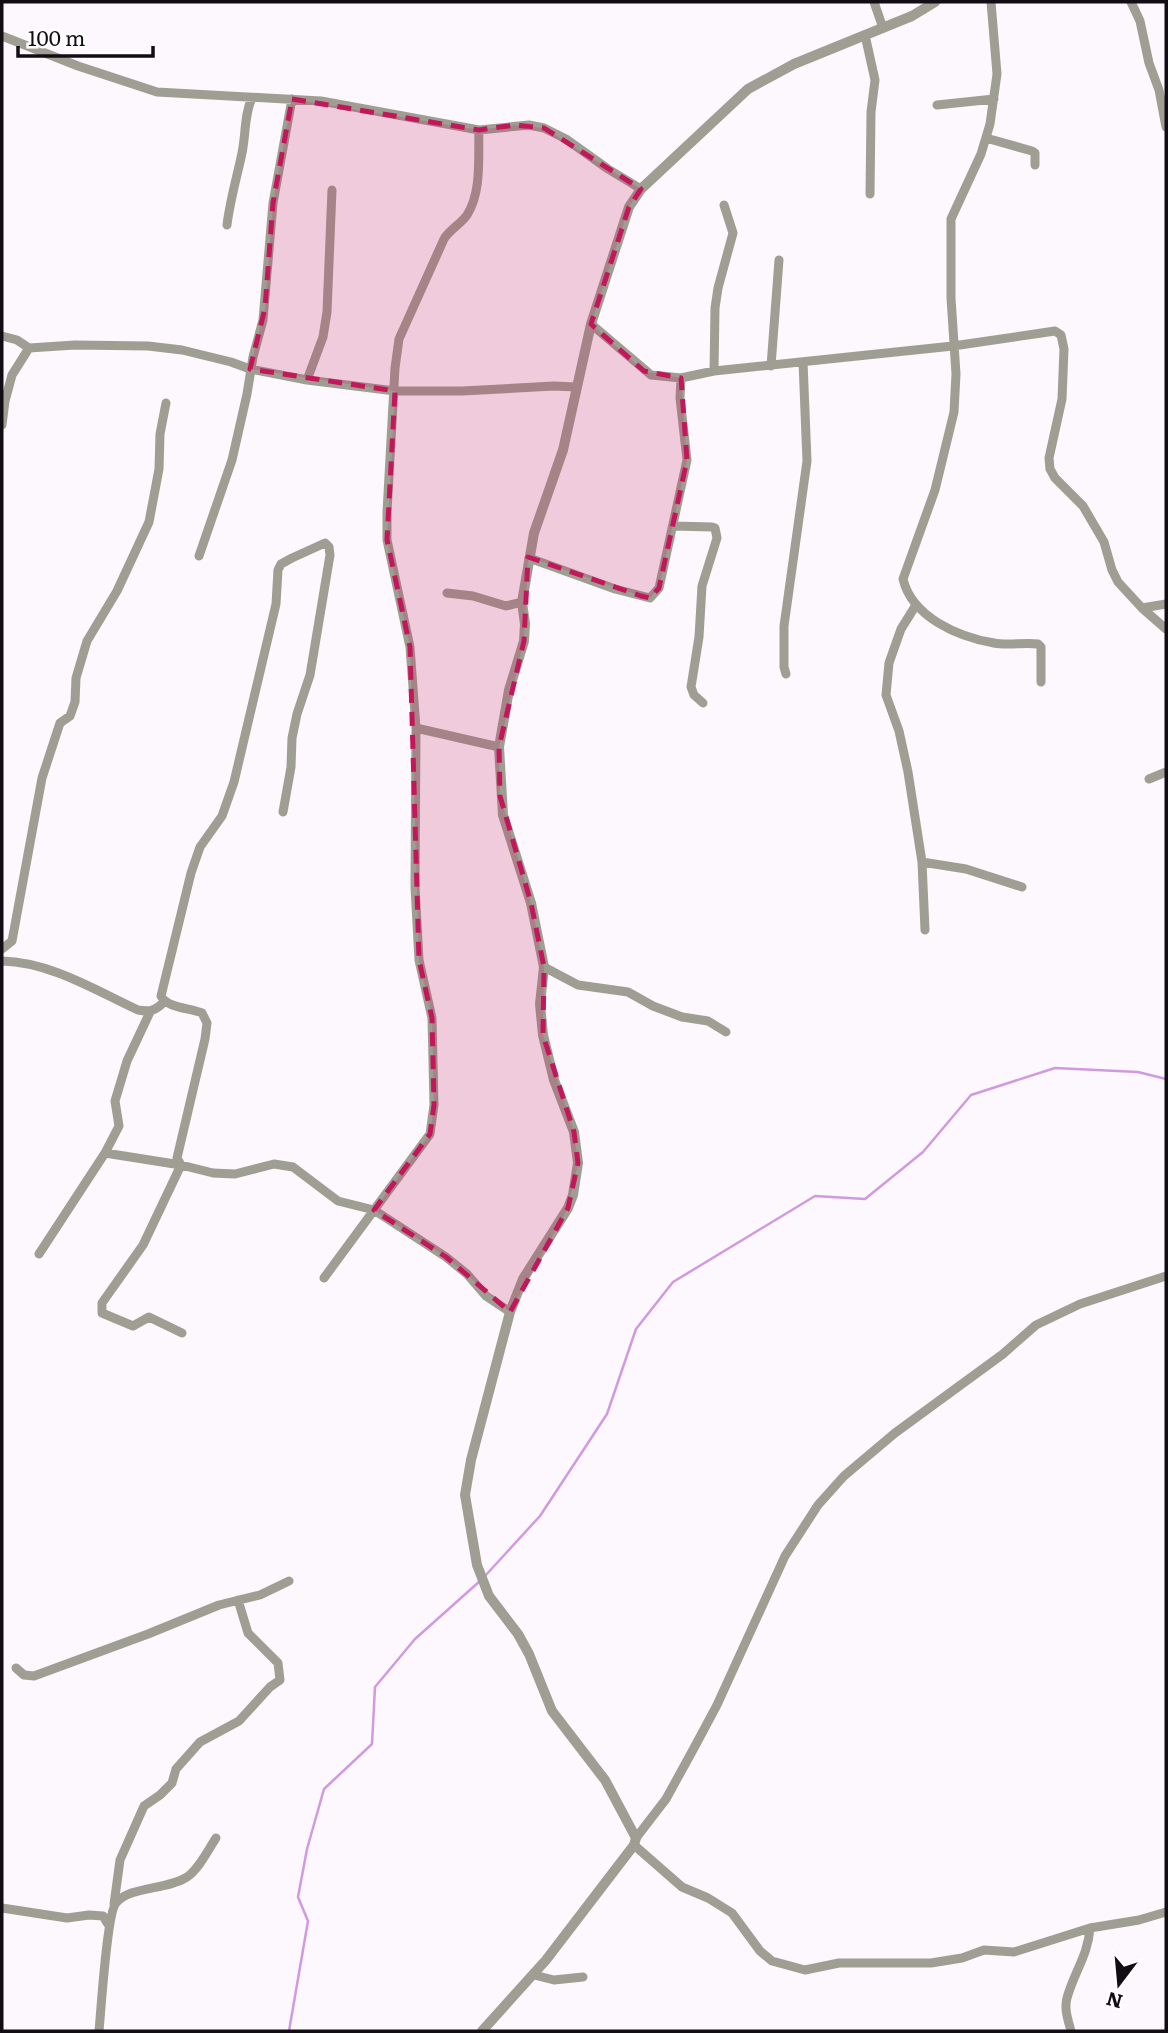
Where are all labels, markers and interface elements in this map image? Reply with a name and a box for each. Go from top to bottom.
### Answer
scale bar [18,14,152,58]
text: 100 m [28,21,85,52]
north arrow [1084,1949,1154,2019]
text: N [1102,1986,1126,2017]

